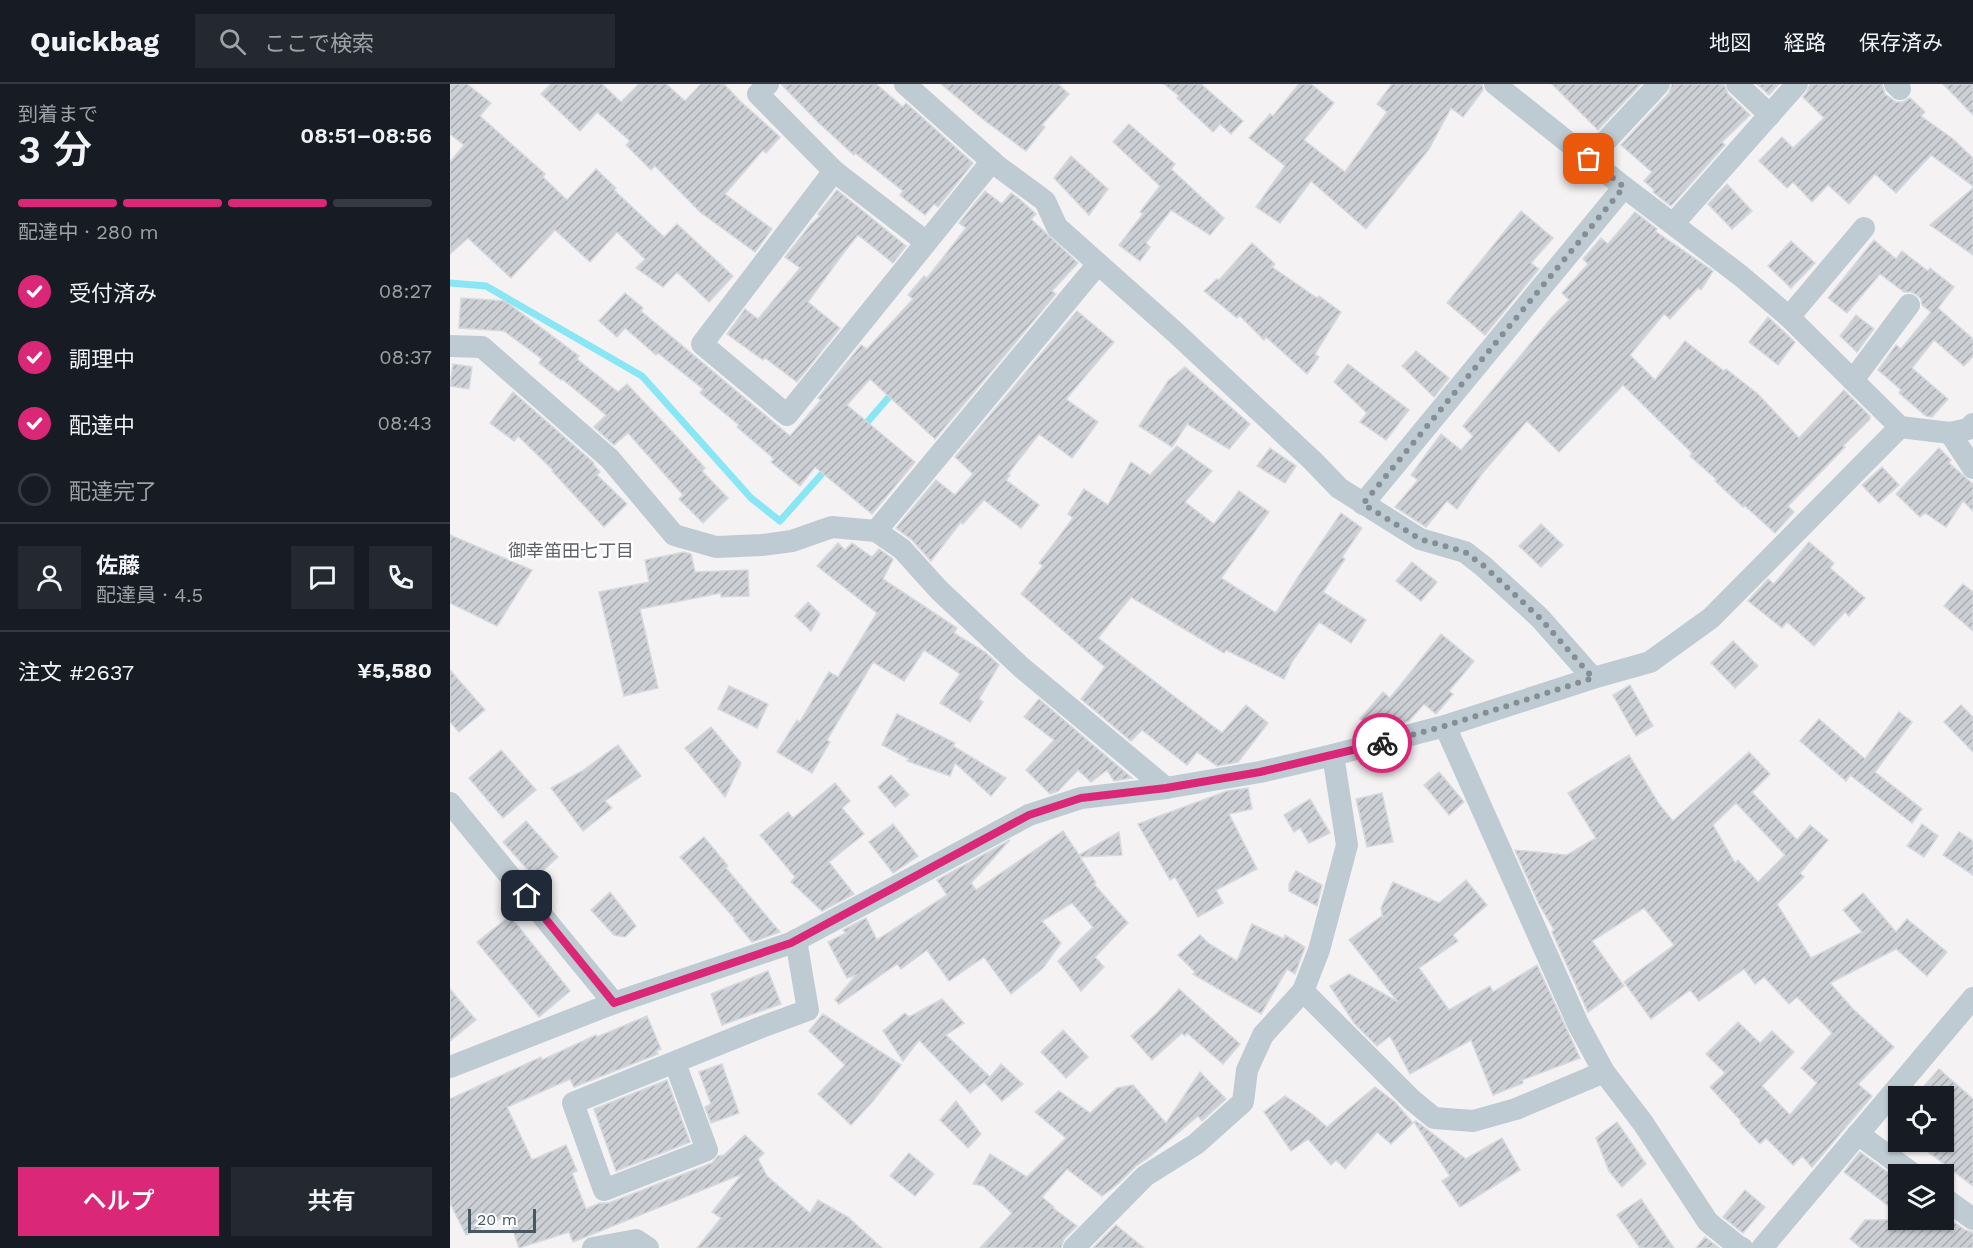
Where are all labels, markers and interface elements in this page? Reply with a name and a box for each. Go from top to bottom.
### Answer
search box [195,14,615,68]
text: Quickbag [30,25,159,58]
icon: search [216,25,249,58]
text: 地図 [1709,30,1751,55]
text: 経路 [1784,30,1826,55]
text: 保存済み [1859,30,1943,55]
text: ここで検索 [264,31,374,56]
text: 到着まで [18,102,98,126]
text: 08:51–08:56 [300,123,432,148]
text: 3 分 [18,127,92,172]
pin [1563,133,1614,184]
icon: bag [1572,142,1605,175]
text: 配達中 · 280 m [18,220,158,244]
icon: check [18,275,51,308]
text: 08:27 [379,279,432,303]
text: 受付済み [69,281,157,306]
icon: check [18,341,51,374]
text: 08:37 [379,345,432,369]
text: 調理中 [69,347,135,372]
icon: check [18,407,51,440]
text: 08:43 [377,411,432,435]
text: 配達中 [69,413,135,438]
text: 配達完了 [69,479,157,504]
district label: 御幸笛田七丁目 [508,540,634,561]
button: person [18,546,81,609]
button: chat [291,546,354,609]
button: phone [369,546,432,609]
text: 佐藤 [96,553,140,578]
text: 配達員 · 4.5 [96,583,203,607]
text: ¥5,580 [357,658,432,683]
text: 注文 #2637 [18,660,134,685]
courier [1352,713,1412,773]
icon: bike [1366,727,1399,760]
pin [501,870,552,921]
icon: home [510,879,543,912]
map controls [1888,1086,1954,1230]
button: locate [1888,1086,1954,1152]
button: layers [1888,1164,1954,1230]
button: ヘルプ [18,1167,219,1236]
button: 共有 [231,1167,432,1236]
scale bar [468,1206,536,1234]
text: 20 m [477,1210,517,1229]

